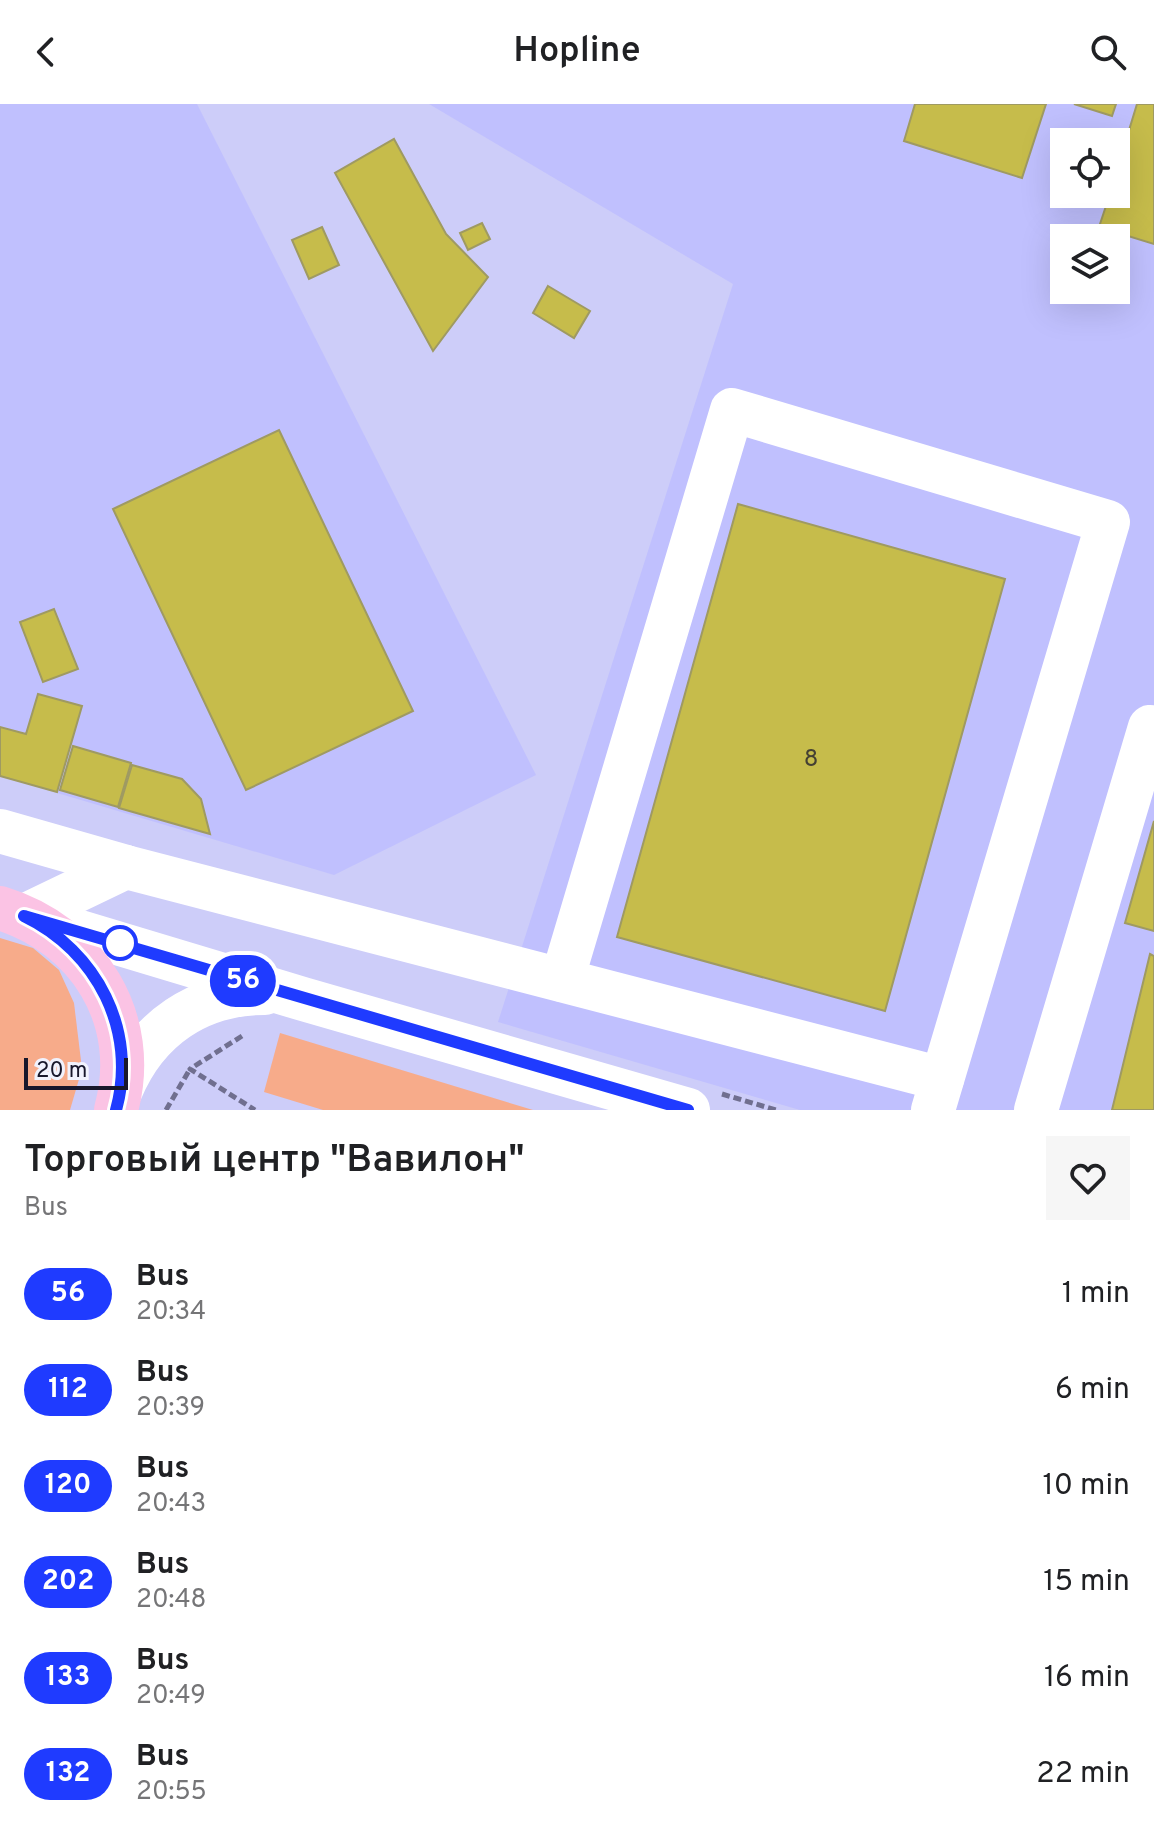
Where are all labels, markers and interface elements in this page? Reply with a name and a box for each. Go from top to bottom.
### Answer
text: Hopline [513,29,641,75]
icon: back [24,30,68,74]
icon: search [1086,30,1130,74]
map controls [1050,128,1130,304]
button: locate [1050,128,1130,208]
button: layers [1050,224,1130,304]
house number: 8 [804,745,818,775]
unlabelled marker [103,926,137,960]
line badge: 56 [207,955,279,1007]
text: 56 [226,963,260,999]
scale bar [24,1054,128,1090]
text: 20 m [36,1058,87,1085]
button: heart [1046,1136,1130,1220]
text: Торговый центр "Вавилон" [24,1137,525,1186]
text: Bus [24,1192,68,1225]
text: Bus [136,1259,189,1296]
text: 56 [51,1276,85,1312]
text: 1 min [1062,1276,1130,1313]
text: 20:34 [136,1296,206,1329]
text: Bus [136,1355,189,1392]
text: 112 [48,1372,88,1408]
text: 6 min [1055,1372,1130,1409]
text: 20:39 [136,1392,205,1425]
text: Bus [136,1451,189,1488]
text: 120 [45,1468,91,1504]
text: 10 min [1043,1468,1130,1505]
text: 20:43 [136,1488,206,1521]
text: Bus [136,1547,189,1584]
text: 202 [42,1564,94,1600]
text: 15 min [1043,1564,1130,1601]
text: 20:48 [136,1584,207,1617]
text: Bus [136,1643,189,1680]
text: 133 [46,1660,90,1696]
text: 16 min [1044,1660,1130,1697]
text: 20:49 [136,1680,206,1713]
text: Bus [136,1739,189,1776]
text: 132 [46,1756,90,1792]
text: 22 min [1036,1756,1130,1793]
text: 20:55 [136,1776,207,1809]

